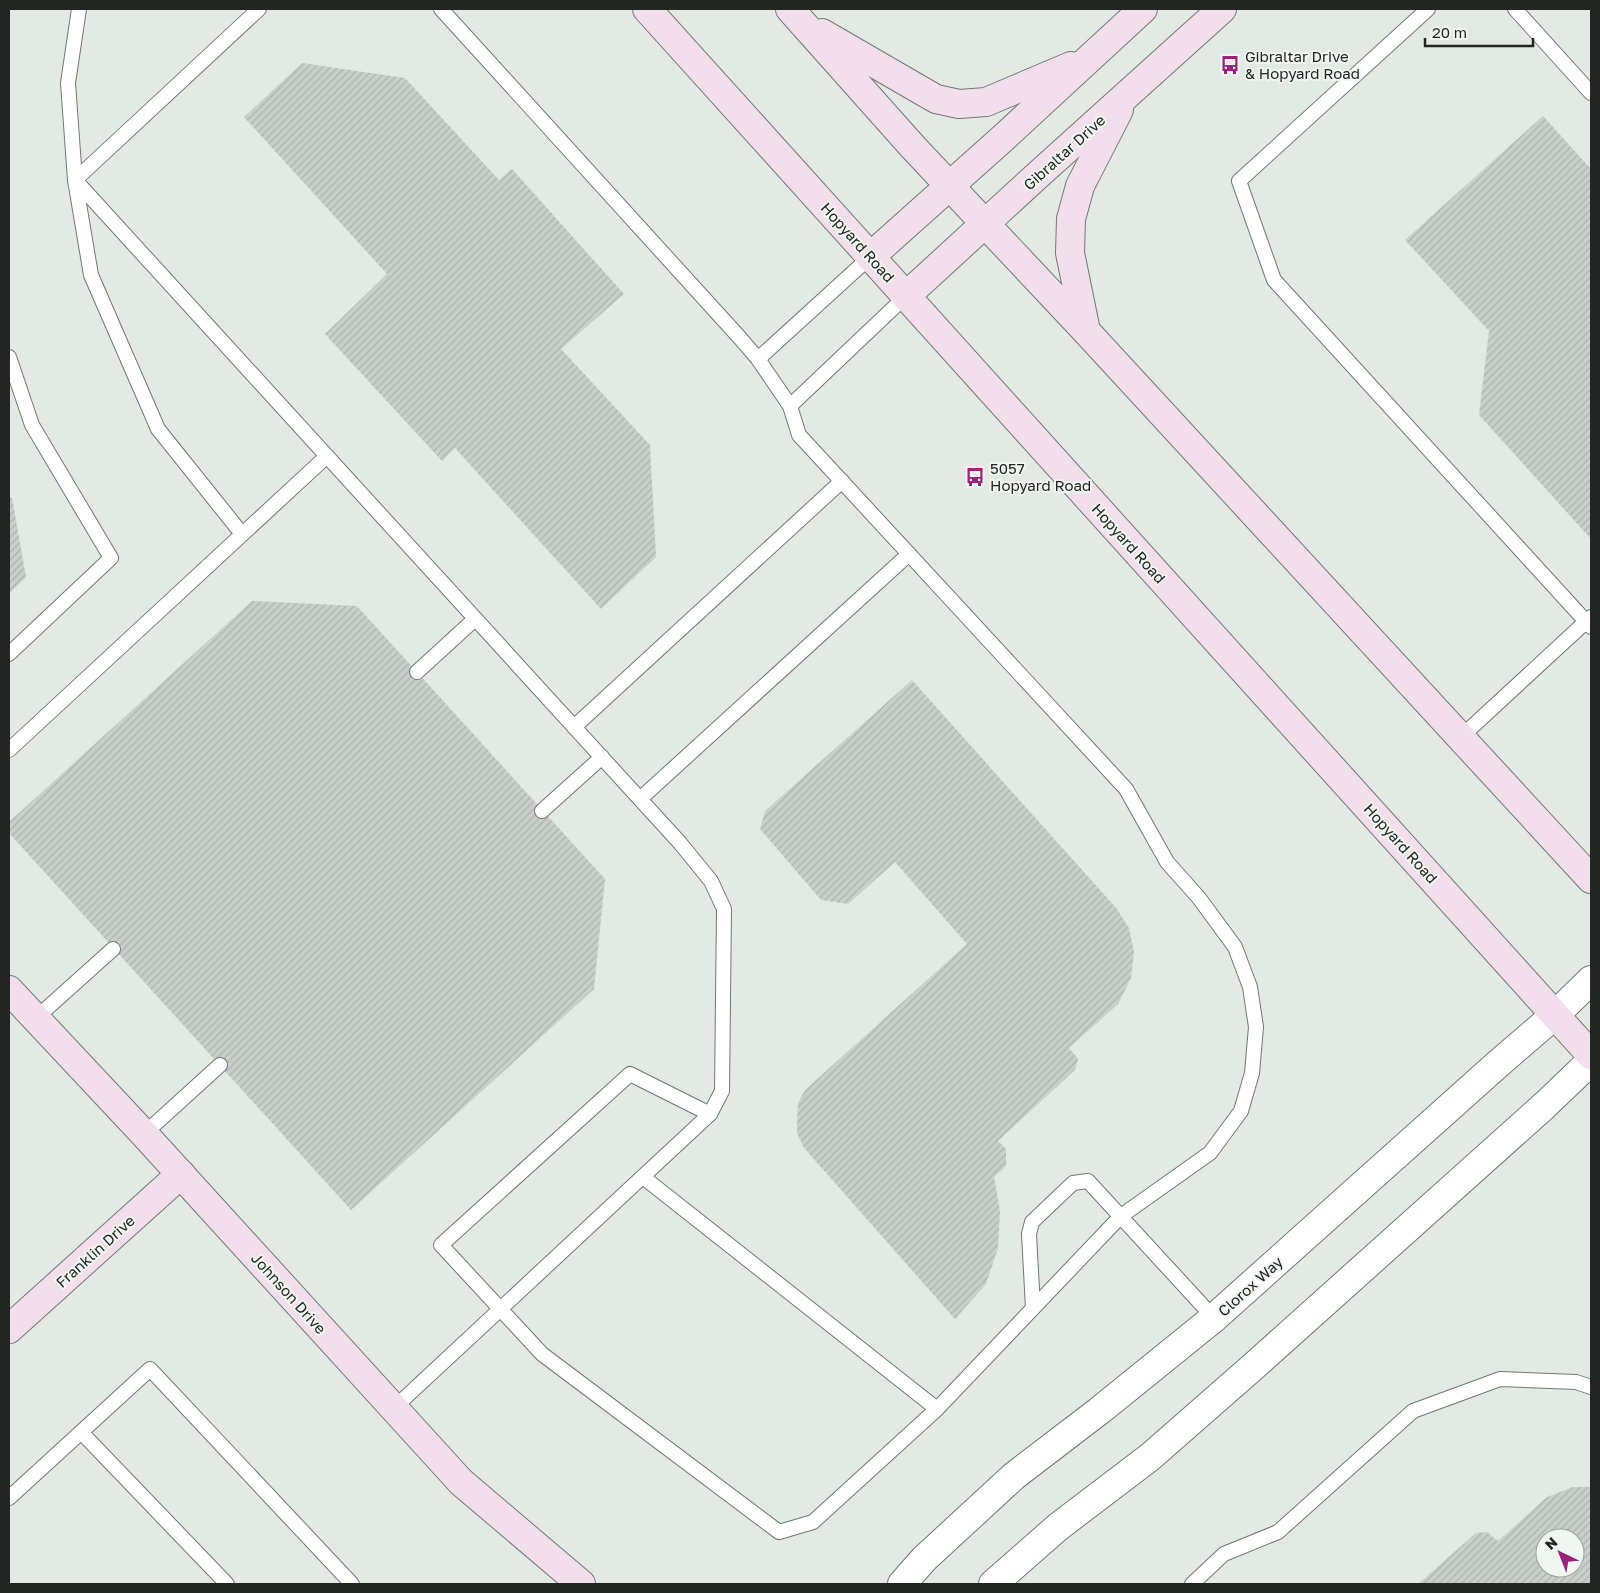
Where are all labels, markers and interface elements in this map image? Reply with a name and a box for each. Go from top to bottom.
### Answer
scale bar [1425,15,1532,47]
text: 20 m [1432,23,1467,41]
place label: Gibraltar Drive & Hopyard Road [1245,47,1360,82]
bus stop icon: Gibraltar Drive & Hopyard Road [1219,54,1241,76]
street label: Gibraltar Drive [1019,110,1109,193]
street label: Hopyard Road [817,198,899,286]
place label: 5057 Hopyard Road [990,459,1091,494]
bus stop icon: 5057 Hopyard Road [964,466,986,488]
street label: Hopyard Road [1088,499,1170,587]
street label: Hopyard Road [1360,799,1442,887]
street label: Franklin Drive [52,1211,138,1291]
street label: Johnson Drive [248,1249,330,1337]
street label: Clorox Way [1214,1252,1286,1320]
north arrow [1535,1528,1585,1578]
text: N [1541,1533,1560,1553]

